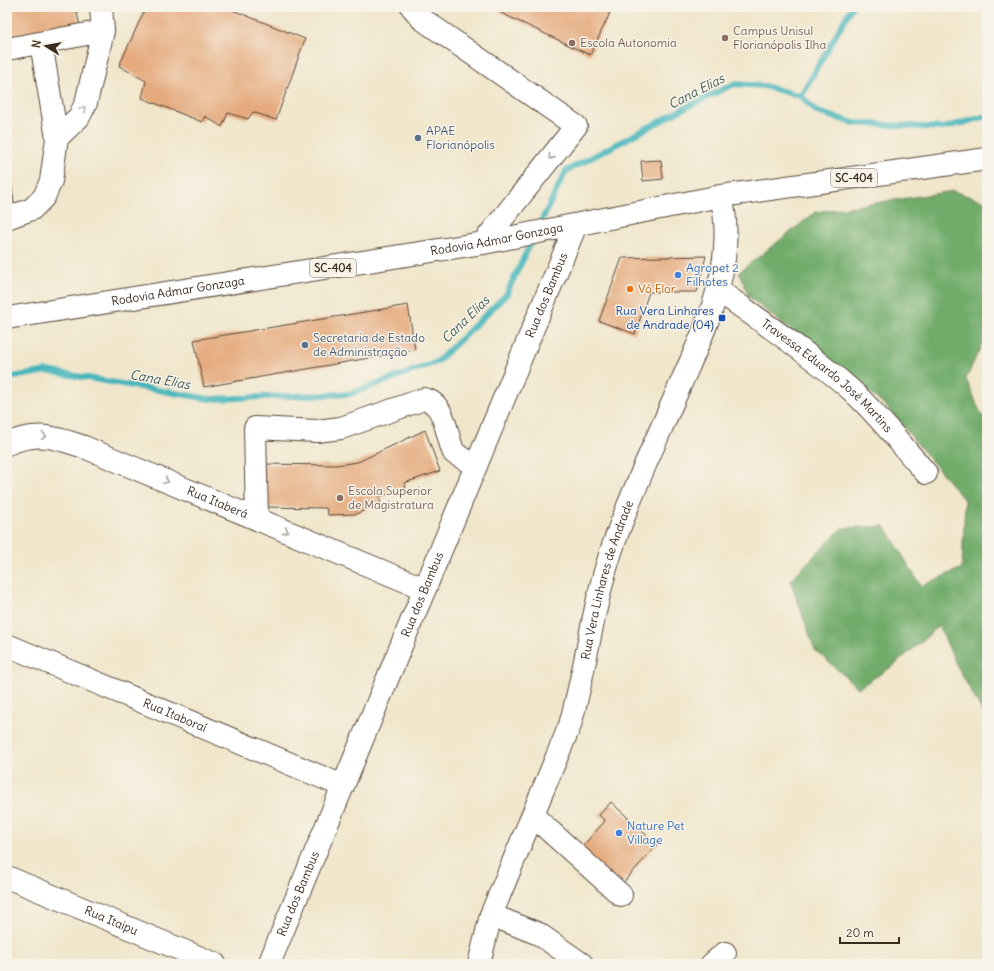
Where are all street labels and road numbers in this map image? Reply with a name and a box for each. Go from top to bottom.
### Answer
road number: SC-404 [831,169,877,187]
street label: Rodovia Admar Gonzaga [429,219,564,258]
street label: Rua dos Bambus [522,250,571,340]
road number: SC-404 [310,259,356,277]
street label: Rodovia Admar Gonzaga [110,273,246,308]
street label: Travessa Eduardo José Martins [759,316,896,435]
street label: Rua Itaberá [185,483,251,522]
street label: Rua Vera Linhares de Andrade [577,498,636,661]
street label: Rua dos Bambus [398,550,446,639]
street label: Rua Itaboraí [141,695,209,735]
street label: Rua dos Bambus [273,849,322,938]
street label: Rua Itaipu [82,902,140,938]

